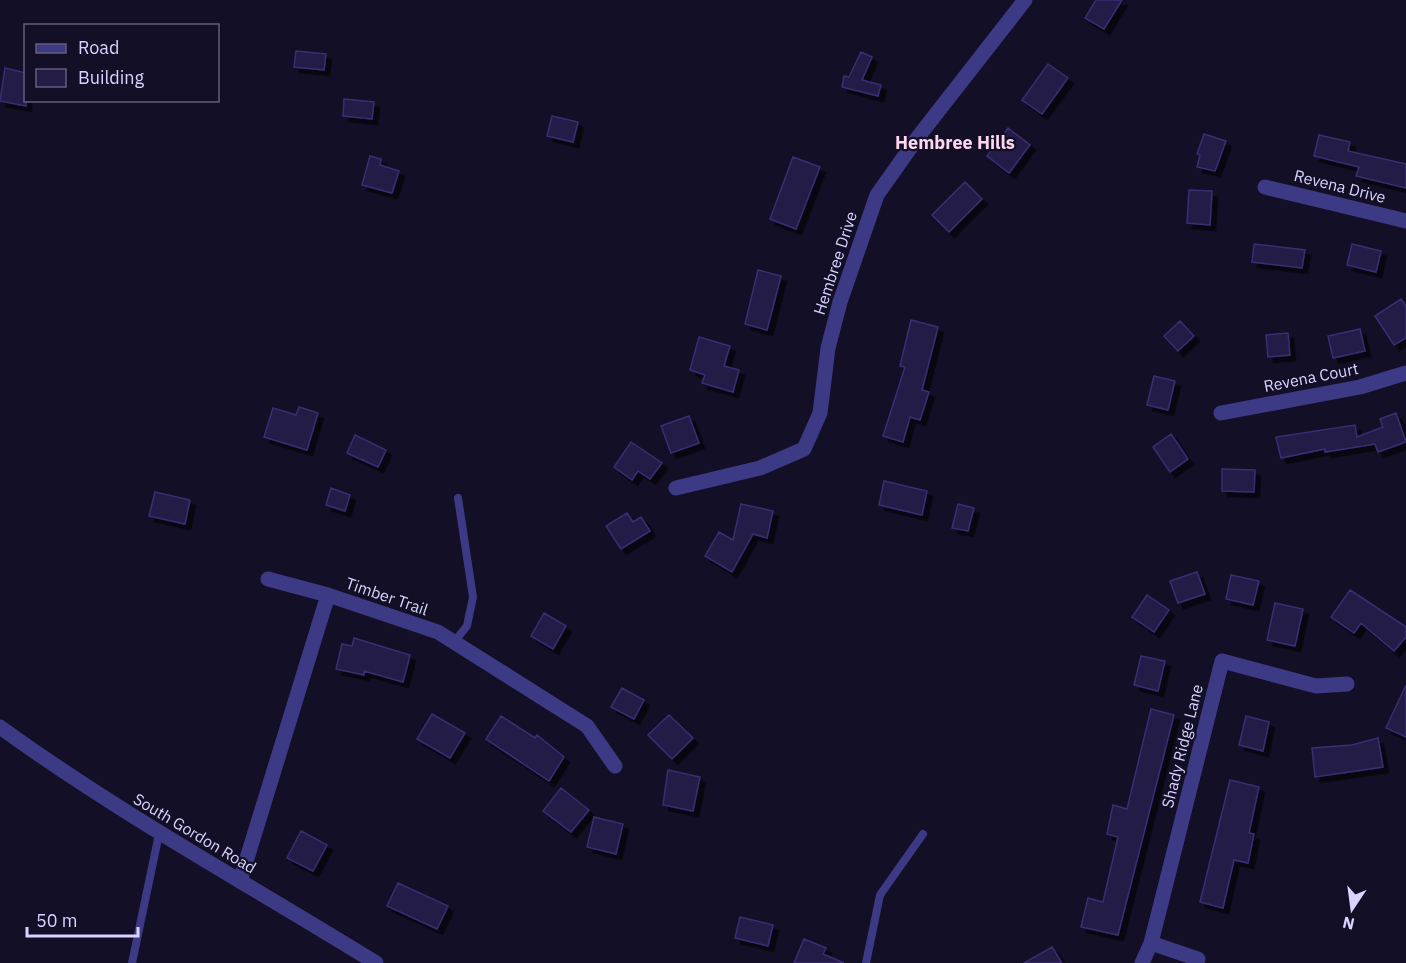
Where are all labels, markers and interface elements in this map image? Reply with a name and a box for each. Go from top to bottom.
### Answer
legend [24,24,219,102]
text: Road [78,36,119,59]
text: Building [78,66,145,89]
district label: Hembree Hills [895,131,1015,154]
street label: Revena Drive [1292,165,1388,207]
street label: Hembree Drive [809,209,861,317]
street label: Revena Court [1262,358,1360,396]
street label: Timber Trail [343,573,431,619]
street label: Shady Ridge Lane [1157,682,1207,810]
street label: South Gordon Road [130,788,260,878]
north arrow [1322,879,1382,939]
scale bar [27,900,138,938]
text: 50 m [36,909,78,932]
text: N [1341,913,1357,935]

